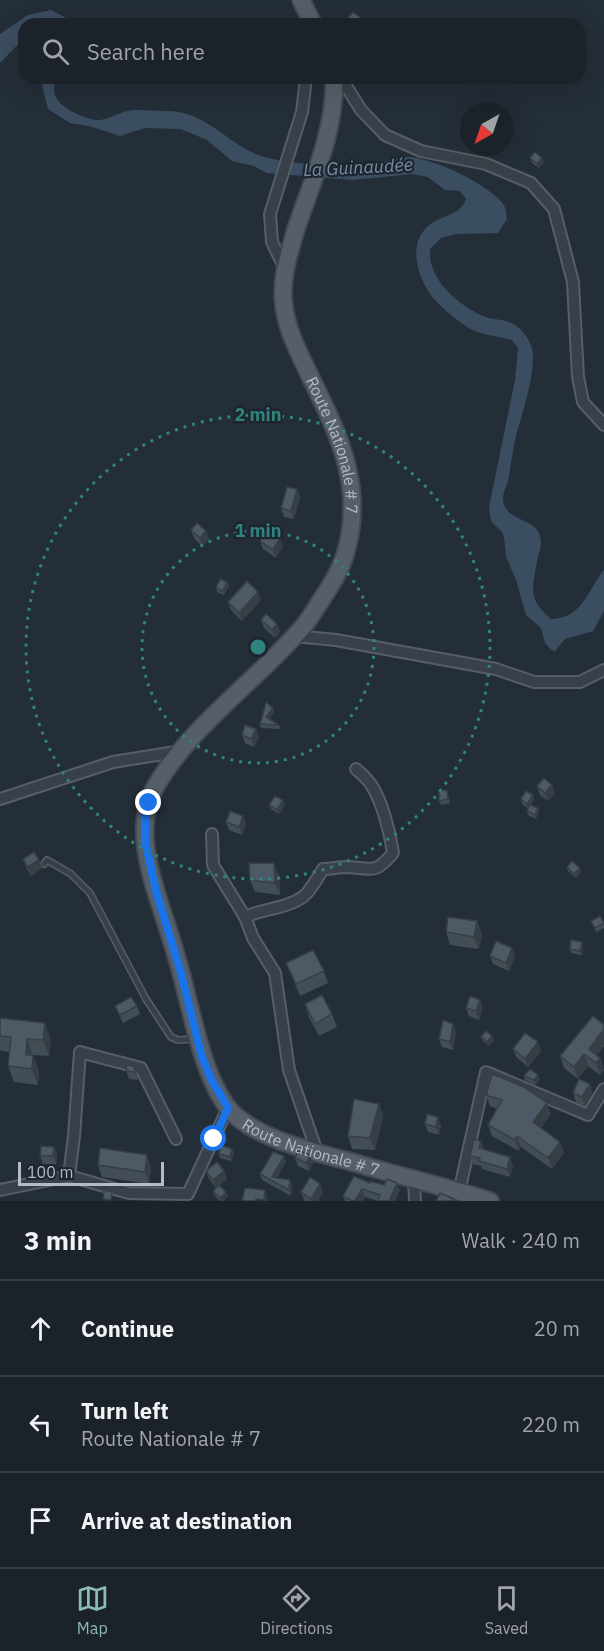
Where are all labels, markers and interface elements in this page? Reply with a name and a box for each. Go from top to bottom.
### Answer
search box [18,18,586,84]
icon: search [39,35,72,68]
text: Search here [87,37,205,66]
north arrow [460,102,514,156]
water label: La Guinaudée [303,153,413,181]
street label: Route Nationale # 7 [302,373,362,514]
text: 2 min [234,403,282,426]
text: 1 min [234,519,282,542]
centre of rings [248,637,268,657]
route end [135,789,161,815]
street label: Route Nationale # 7 [239,1114,382,1179]
route start [200,1125,226,1151]
scale bar [18,1159,164,1186]
text: 100 m [27,1162,74,1182]
text: 3 min [24,1223,92,1257]
text: Walk · 240 m [462,1227,580,1254]
icon: ahead [24,1312,57,1345]
text: Continue [81,1314,174,1343]
text: 20 m [534,1315,580,1342]
text: Turn left [81,1396,169,1425]
icon: left [24,1408,57,1441]
text: 220 m [522,1411,580,1438]
text: Route Nationale # 7 [81,1425,261,1452]
icon: arrive [24,1504,57,1537]
text: Arrive at destination [81,1506,292,1535]
tab: Map [76,1582,109,1638]
tab: Directions [260,1582,333,1638]
tab: Saved [485,1582,528,1638]

